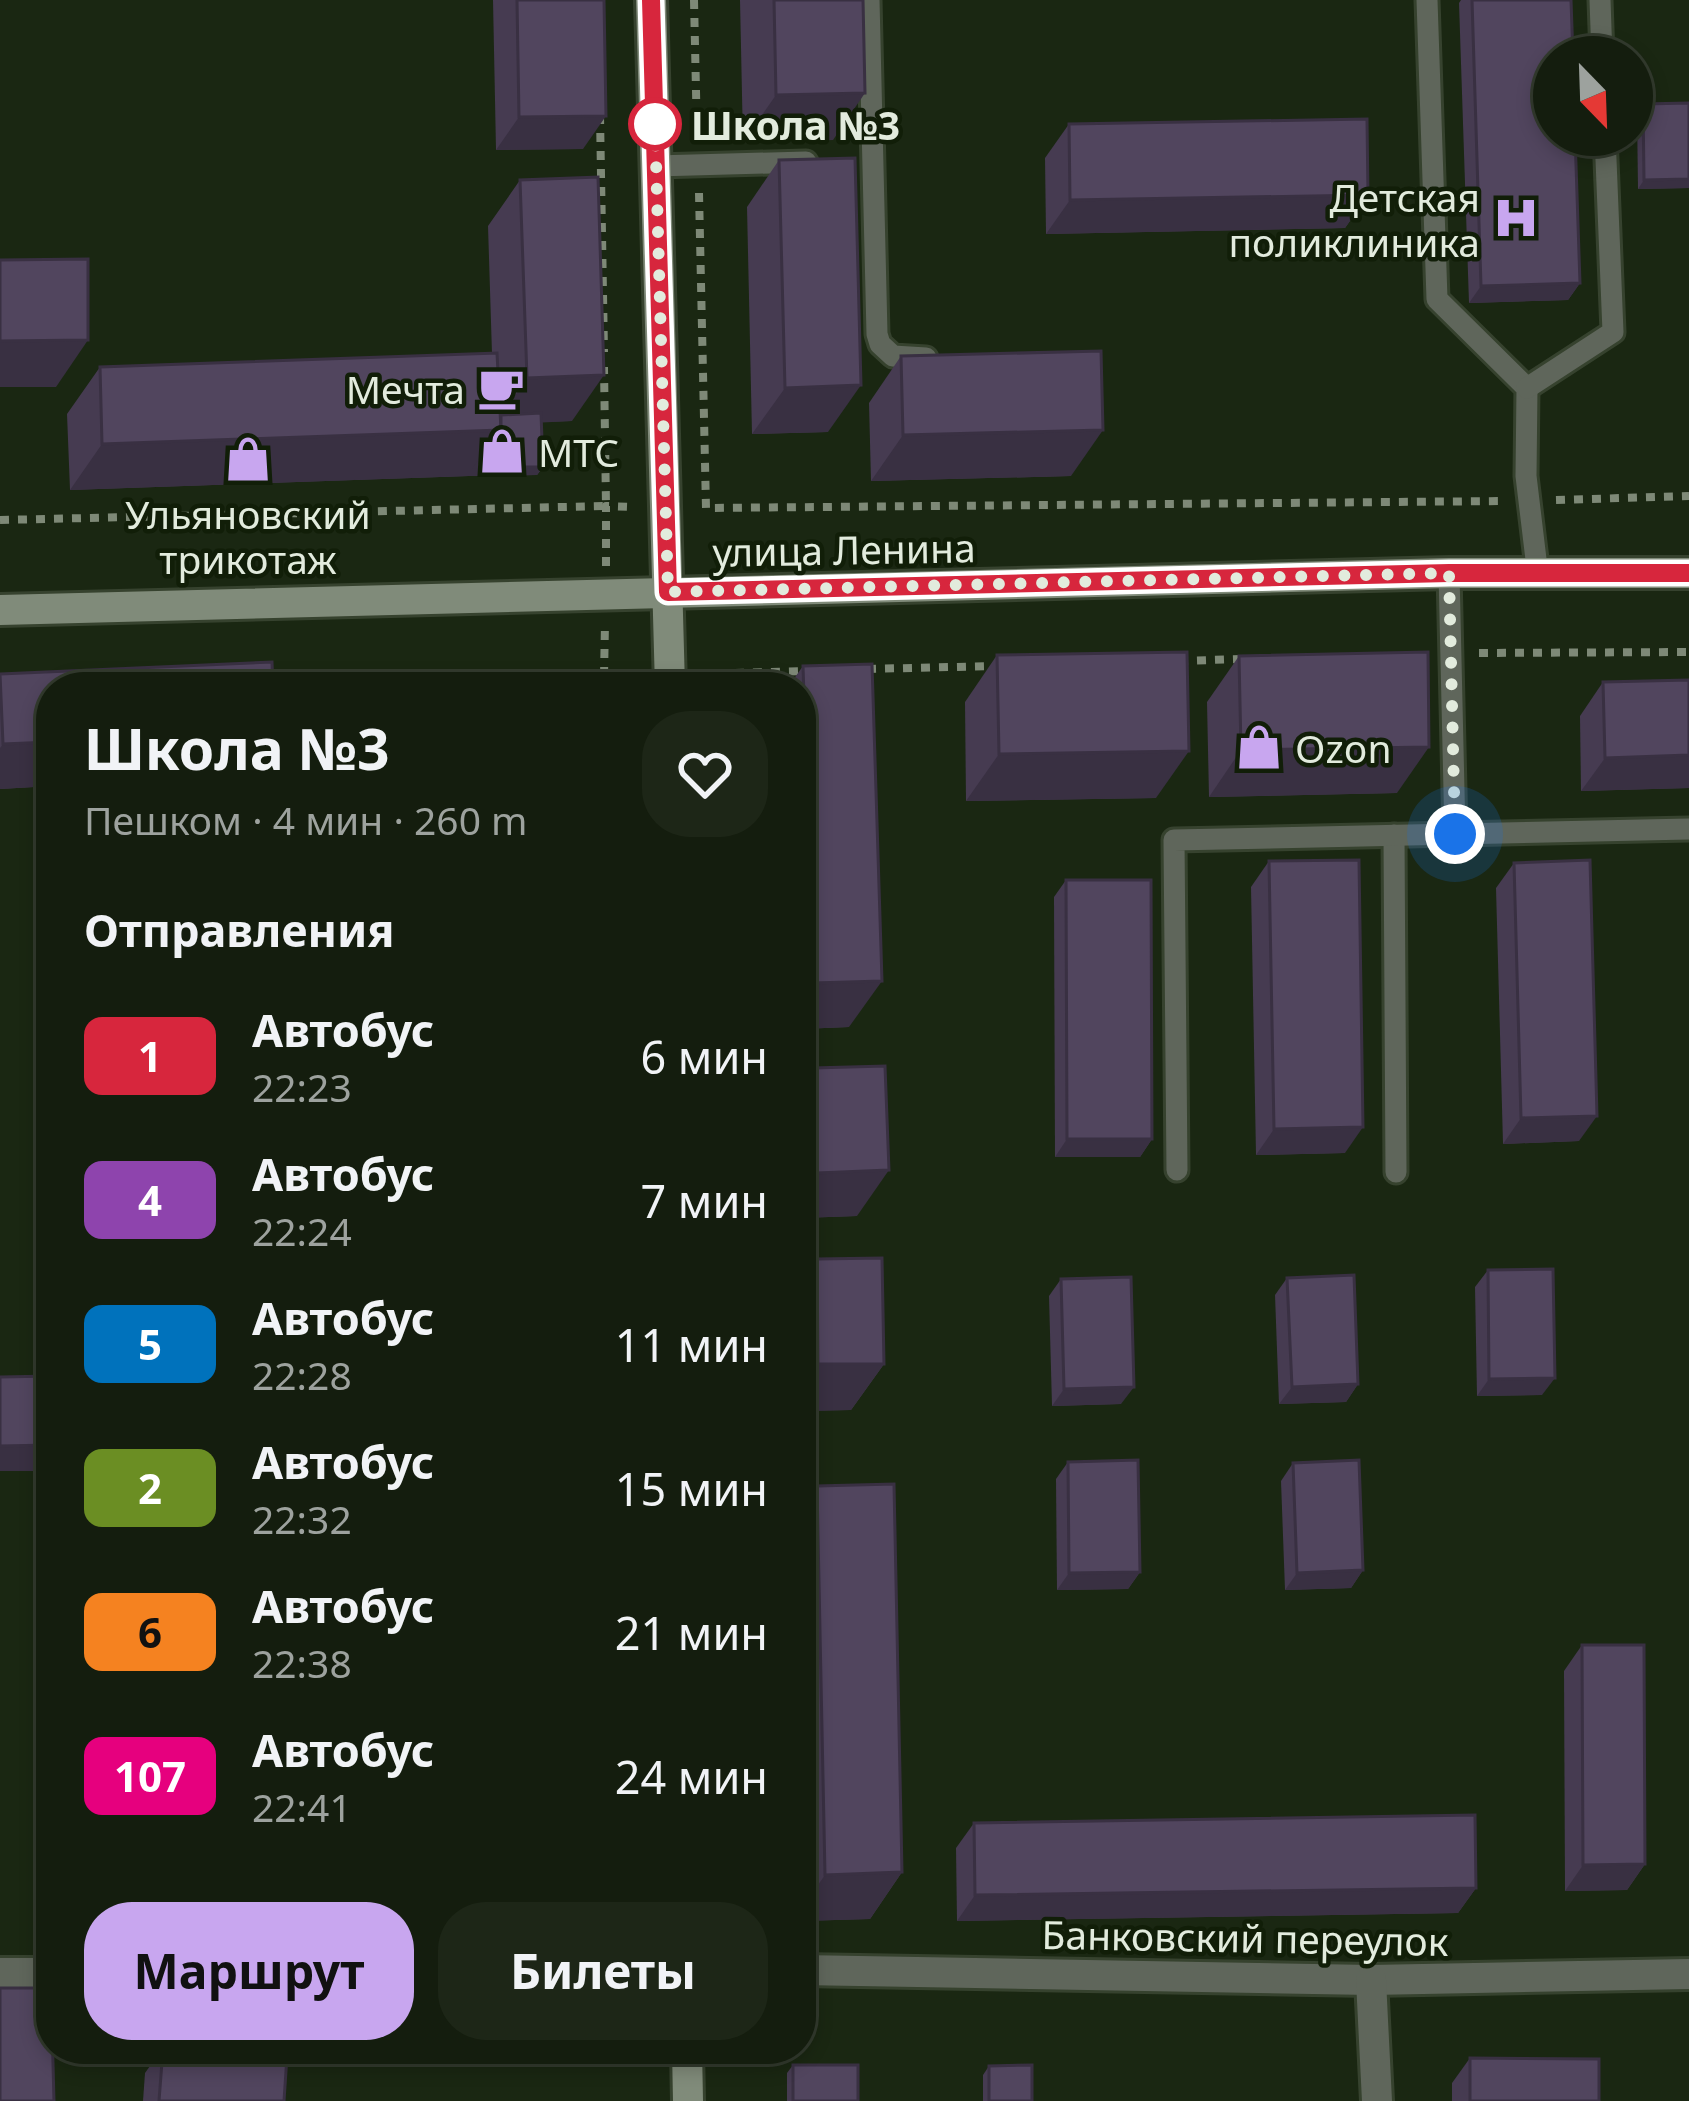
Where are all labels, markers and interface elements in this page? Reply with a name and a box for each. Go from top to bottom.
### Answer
north arrow [1533,36,1653,156]
map controls [1533,36,1653,156]
place label: Школа №3 [691,98,900,151]
marker: Школа №3 [630,99,680,149]
place label: Детская поликлиника [1228,170,1480,268]
hospital icon: Детская поликлиника [1491,193,1541,243]
place label: Мечта [346,362,465,415]
cafe icon: Мечта [476,363,526,413]
place label: МТС [538,425,619,478]
shop icon: МТС [477,426,527,476]
shop icon: Ульяновский трикотаж [223,434,273,484]
place label: Ульяновский трикотаж [125,487,371,585]
street label: улица Ленина [712,520,976,578]
text: Школа №3 [84,709,390,787]
button: heart [642,711,768,837]
place label: Ozon [1295,721,1392,774]
shop icon: Ozon [1234,722,1284,772]
text: Пешком · 4 мин · 260 m [84,793,528,846]
your location [1425,804,1485,864]
text: Отправления [84,899,395,960]
text: Автобус [252,999,434,1060]
text: 6 мин [640,1026,768,1087]
text: 1 [138,1027,162,1084]
text: 22:23 [252,1060,352,1113]
text: Автобус [252,1143,434,1204]
text: 7 мин [640,1170,768,1231]
text: 4 [138,1171,162,1228]
text: 22:24 [252,1204,352,1257]
text: Автобус [252,1287,434,1348]
text: 11 мин [615,1314,768,1375]
text: 5 [138,1315,162,1372]
text: 22:28 [252,1348,352,1401]
text: Автобус [252,1431,434,1492]
text: 15 мин [615,1458,768,1519]
text: 2 [138,1459,162,1516]
text: 22:32 [252,1492,352,1545]
text: Автобус [252,1575,434,1636]
text: 21 мин [615,1602,768,1663]
text: 6 [138,1603,162,1660]
text: 22:38 [252,1636,352,1689]
text: Автобус [252,1719,434,1780]
text: 24 мин [615,1746,768,1807]
text: 107 [114,1747,186,1804]
text: 22:41 [252,1780,352,1833]
button: Маршрут [84,1902,414,2040]
button: Билеты [438,1902,768,2040]
street label: Банковский переулок [1041,1907,1449,1967]

